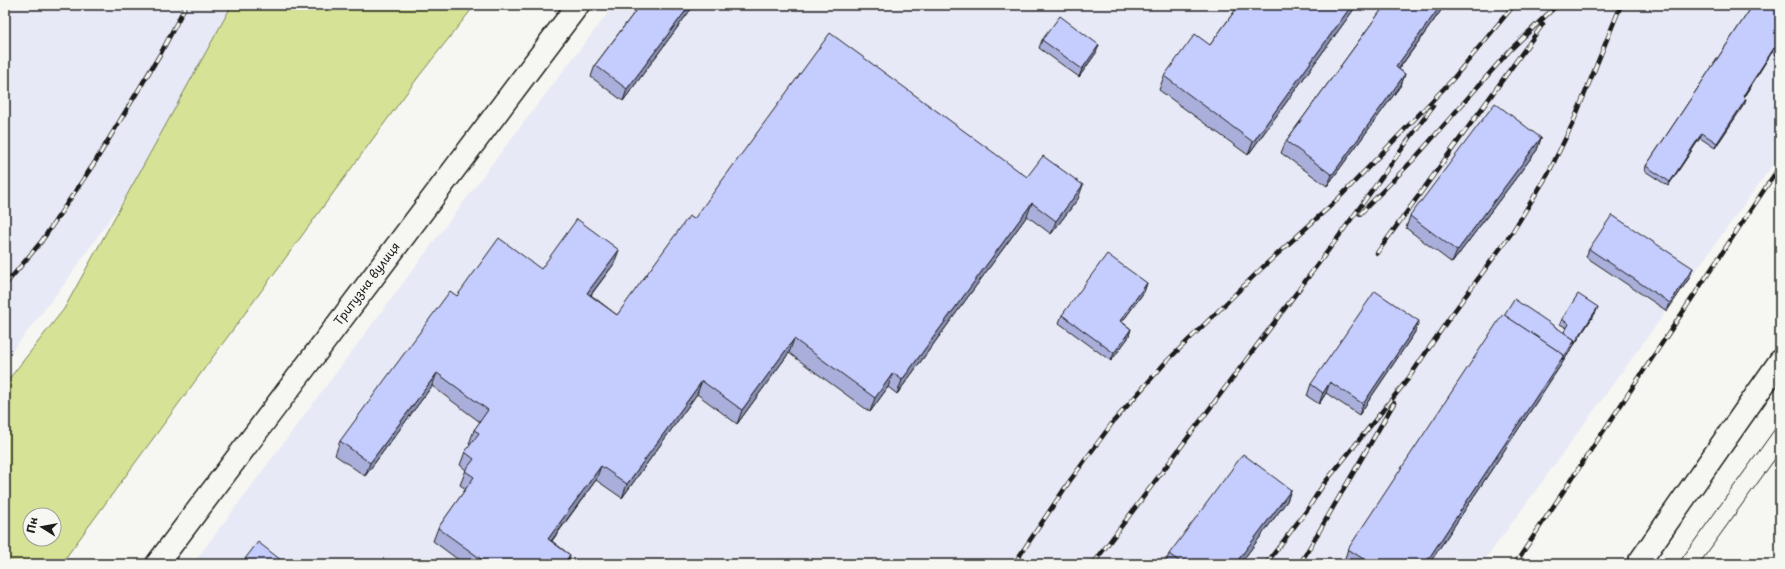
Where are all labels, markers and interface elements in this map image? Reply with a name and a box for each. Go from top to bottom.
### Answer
street label: Тритузна вулиця [329,238,404,329]
north arrow [22,507,62,547]
text: Пн [22,516,42,534]

